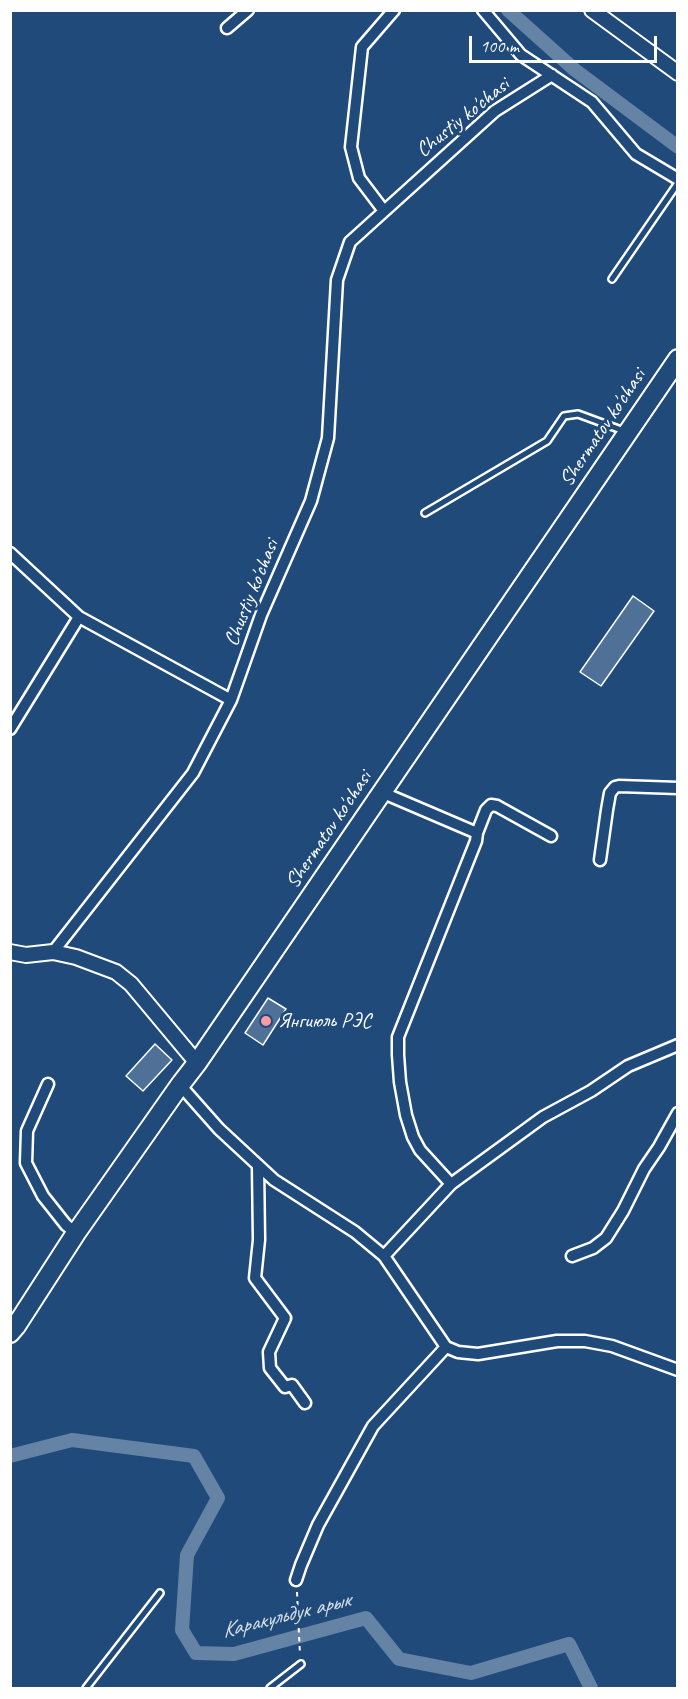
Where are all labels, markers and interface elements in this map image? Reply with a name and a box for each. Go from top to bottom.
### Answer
scale bar [472,24,660,62]
text: 100 m [480,35,519,57]
street label: Chustiy ko'chasi [411,73,515,163]
street label: Shermatov ko'chasi [554,364,652,492]
street label: Chustiy ko'chasi [219,536,285,650]
street label: Shermatov ko'chasi [280,766,378,894]
place label: Янгиюль РЭС [278,1008,371,1034]
marker: Янгиюль РЭС [259,1014,273,1028]
water label: Каракульдук арык [219,1587,353,1645]

